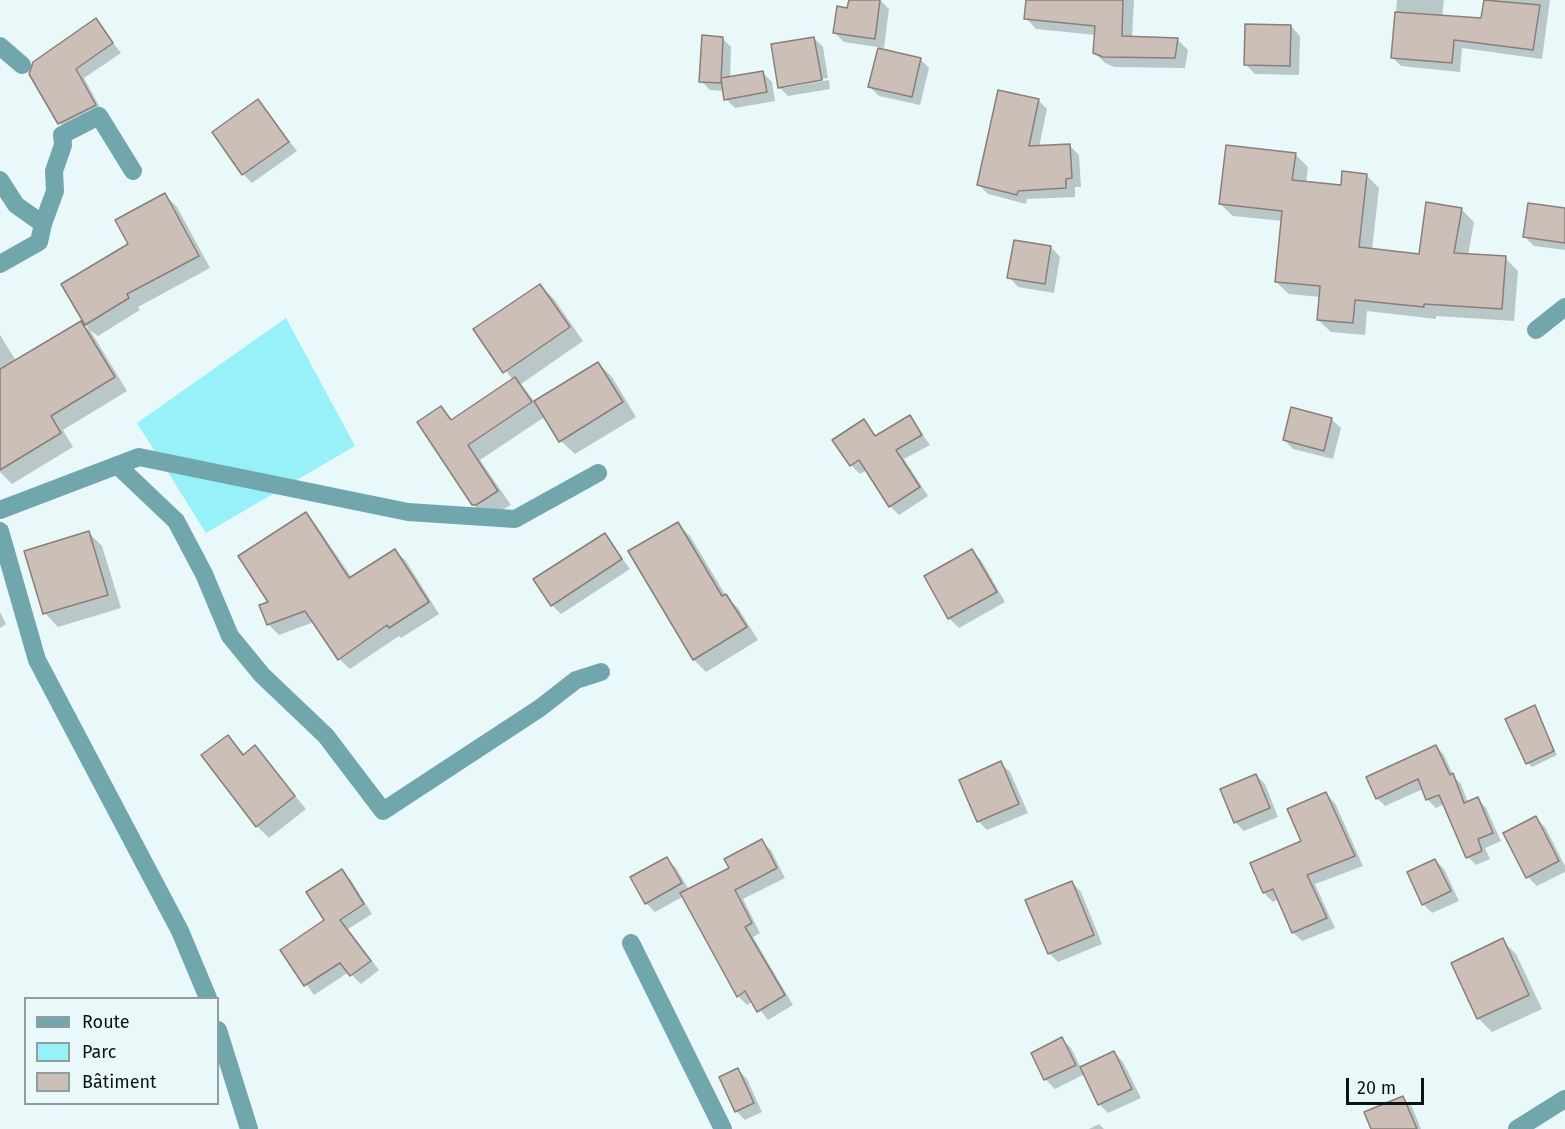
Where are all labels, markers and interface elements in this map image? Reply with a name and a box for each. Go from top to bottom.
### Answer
legend [24,997,219,1105]
text: Route [82,1011,130,1033]
text: Parc [82,1041,116,1063]
scale bar [1349,1066,1427,1104]
text: Bâtiment [82,1071,157,1093]
text: 20 m [1357,1077,1396,1099]

